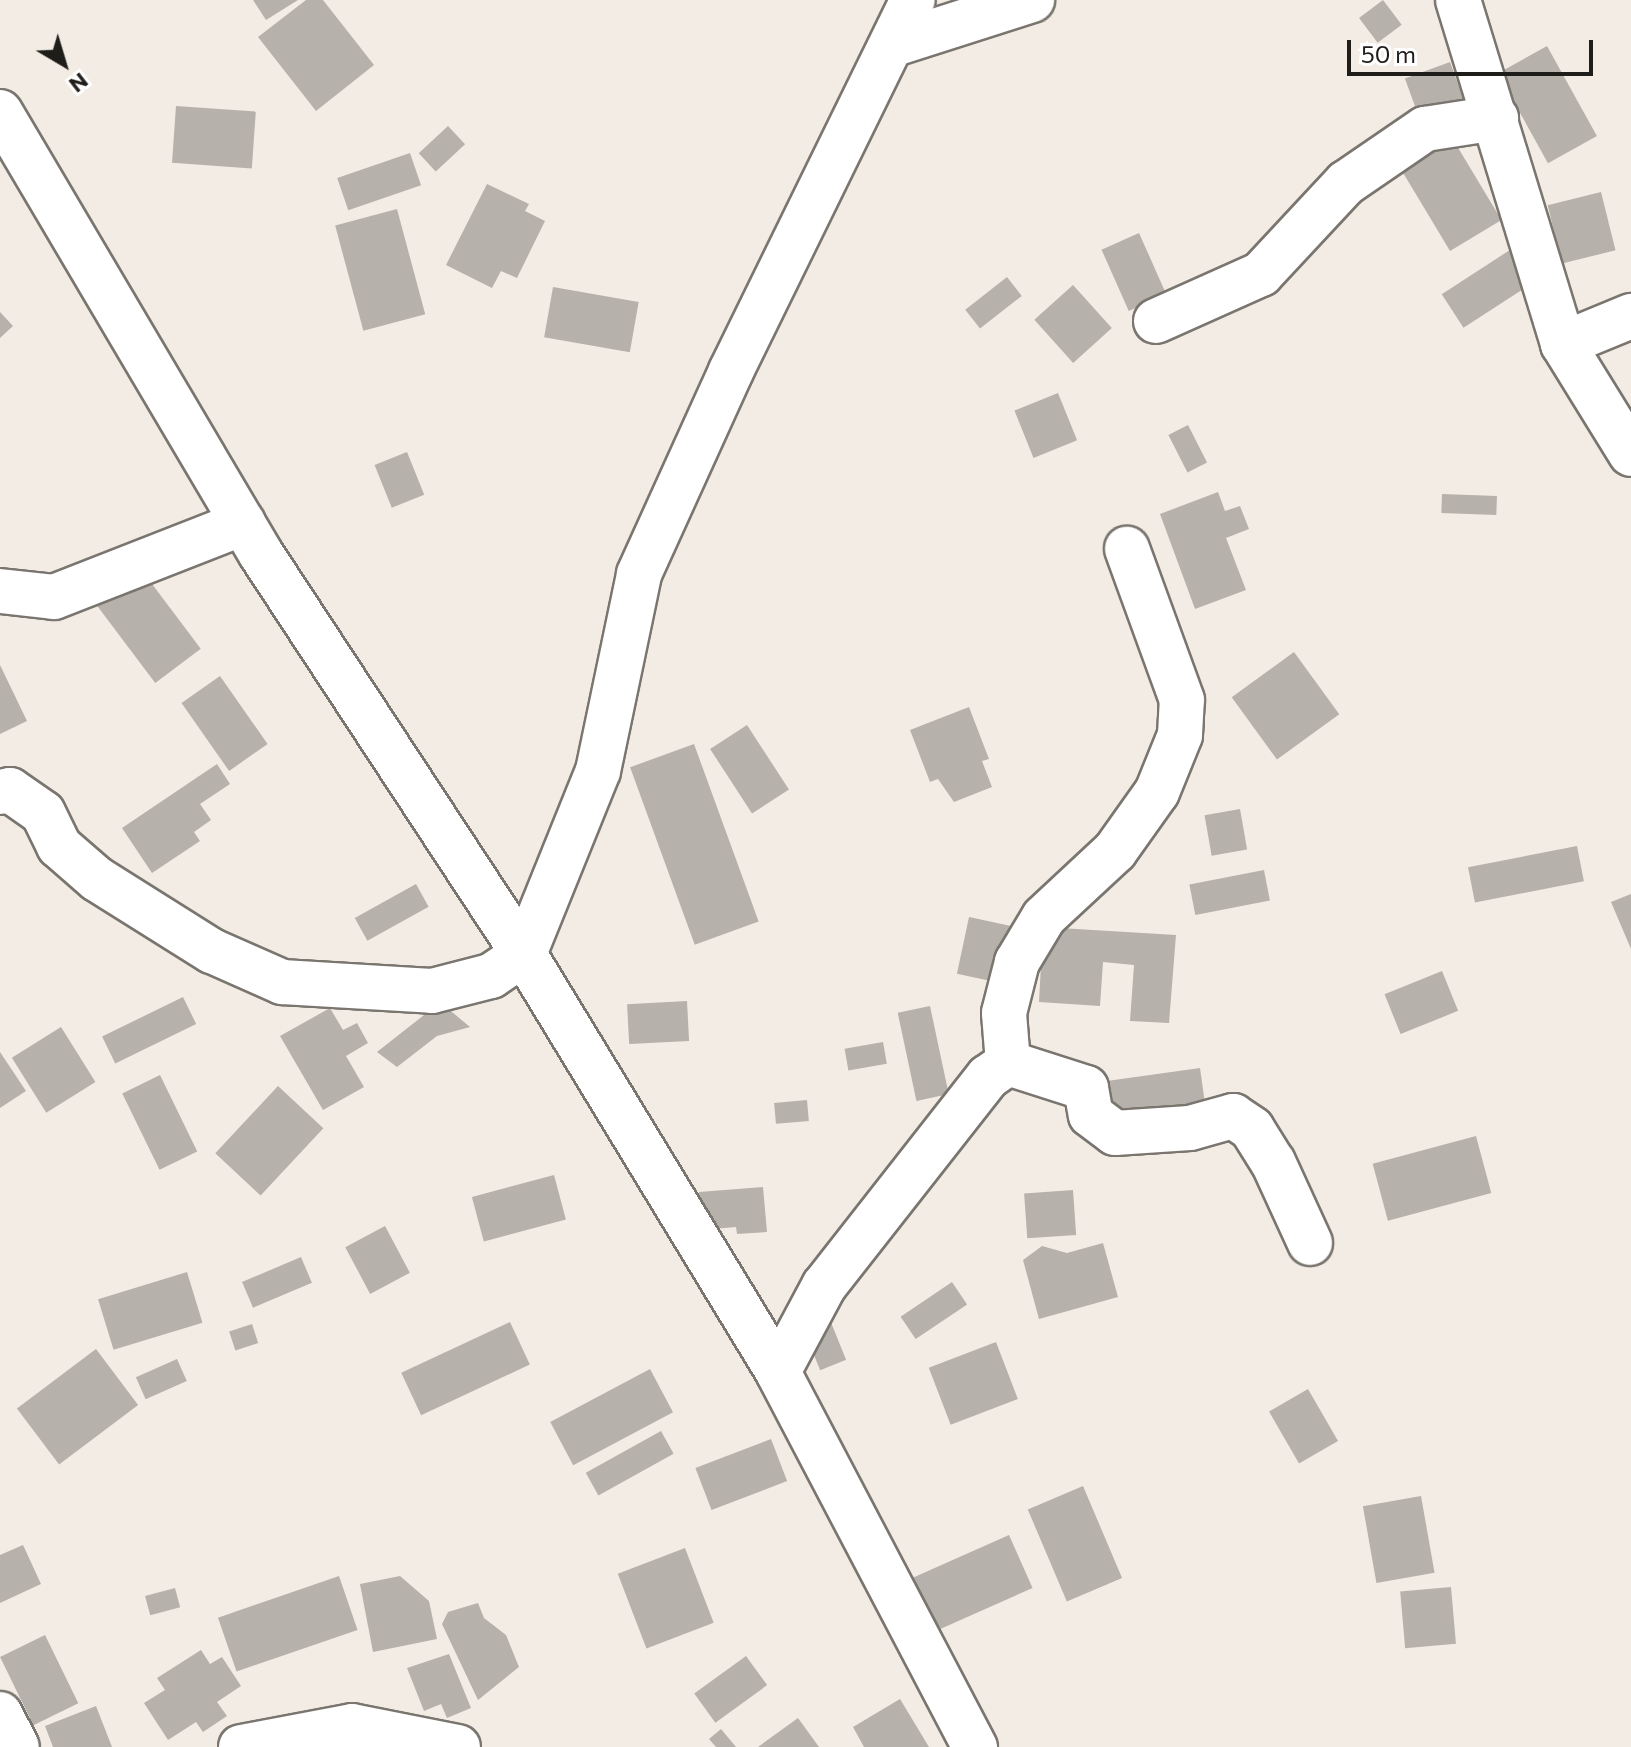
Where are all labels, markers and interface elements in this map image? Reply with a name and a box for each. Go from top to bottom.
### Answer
north arrow [24,24,104,104]
scale bar [1351,24,1597,74]
text: 50 m [1361,39,1416,68]
text: N [64,68,94,99]

